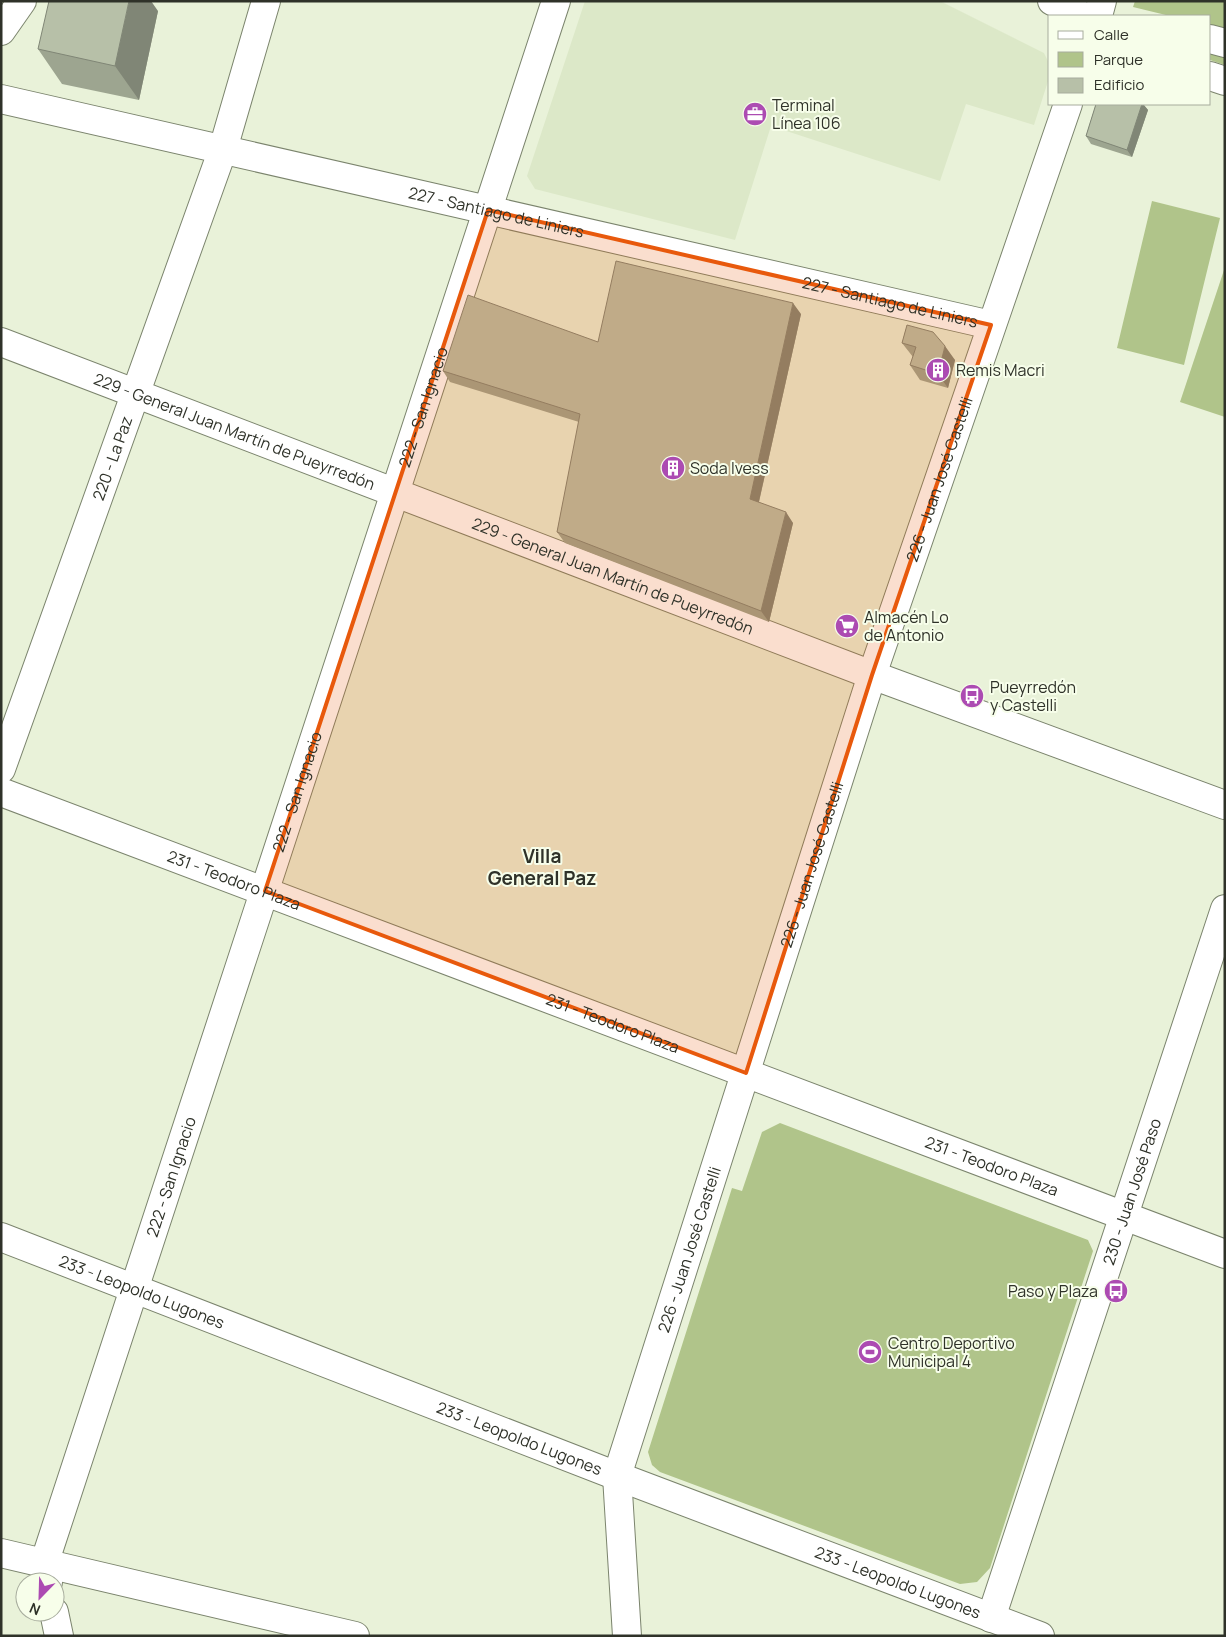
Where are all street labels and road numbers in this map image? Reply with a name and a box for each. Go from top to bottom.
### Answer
street label: 227 - Santiago de Liniers [406,181,586,243]
street label: 227 - Santiago de Liniers [800,271,980,333]
street label: 222 - San Ignacio [393,344,453,470]
street label: 229 - General Juan Martín de Pueyrredón [91,368,378,495]
street label: 226 - Juan José Castelli [901,394,978,565]
street label: 220 - La Paz [87,413,137,503]
street label: 229 - General Juan Martín de Pueyrredón [469,512,757,640]
street label: 222 - San Ignacio [267,729,327,855]
street label: 226 - Juan José Castelli [775,779,848,950]
street label: 231 - Teodoro Plaza [164,845,304,915]
street label: 231 - Teodoro Plaza [543,988,683,1058]
street label: 222 - San Ignacio [141,1114,201,1240]
street label: 230 - Juan José Paso [1097,1115,1166,1268]
street label: 231 - Teodoro Plaza [922,1131,1062,1201]
street label: 226 - Juan José Castelli [652,1164,726,1335]
street label: 233 - Leopoldo Lugones [56,1250,228,1334]
street label: 233 - Leopoldo Lugones [433,1396,605,1480]
street label: 233 - Leopoldo Lugones [812,1541,984,1624]

